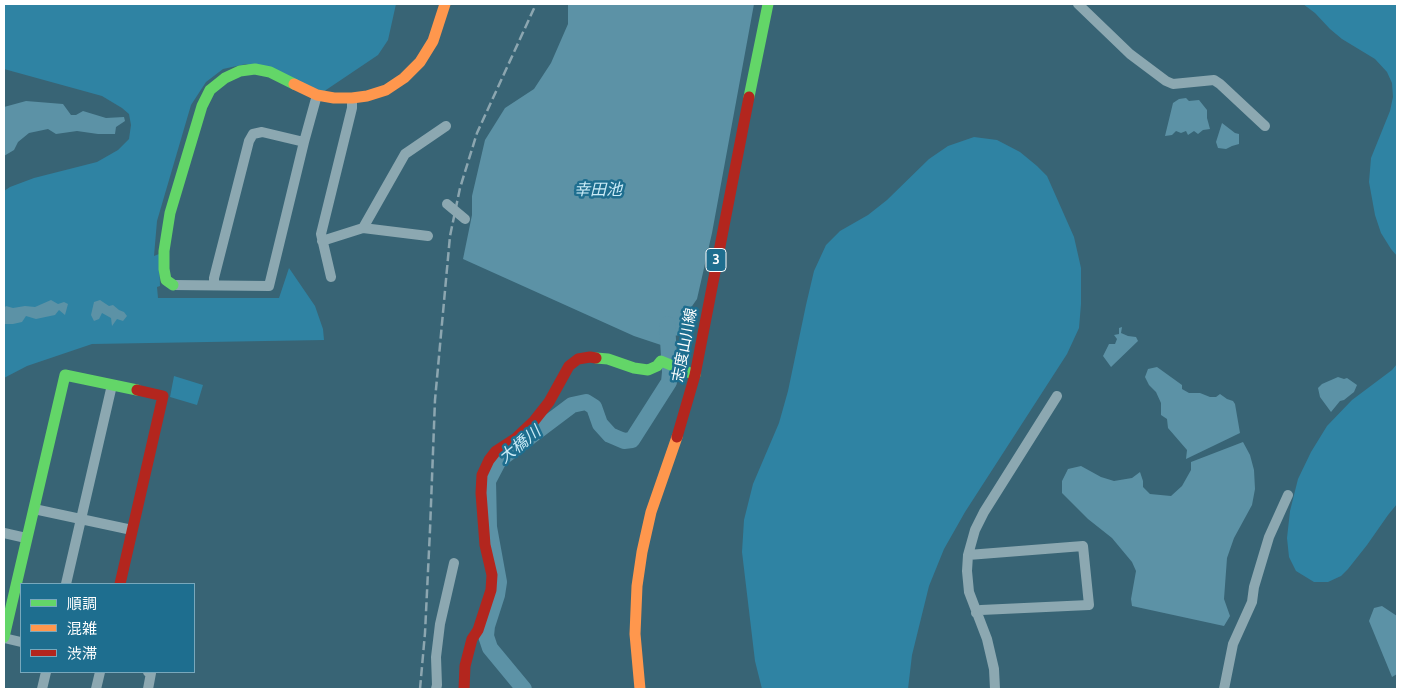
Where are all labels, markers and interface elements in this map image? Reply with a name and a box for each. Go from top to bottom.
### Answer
water label: 幸田池 [574,180,622,200]
road number: 3 [706,248,726,272]
street label: 志度山川線 [669,306,701,384]
water label: 大橋川 [495,422,545,468]
legend [20,583,195,673]
text: 順調 [67,595,97,613]
text: 混雑 [67,620,97,638]
text: 渋滞 [67,645,97,663]

